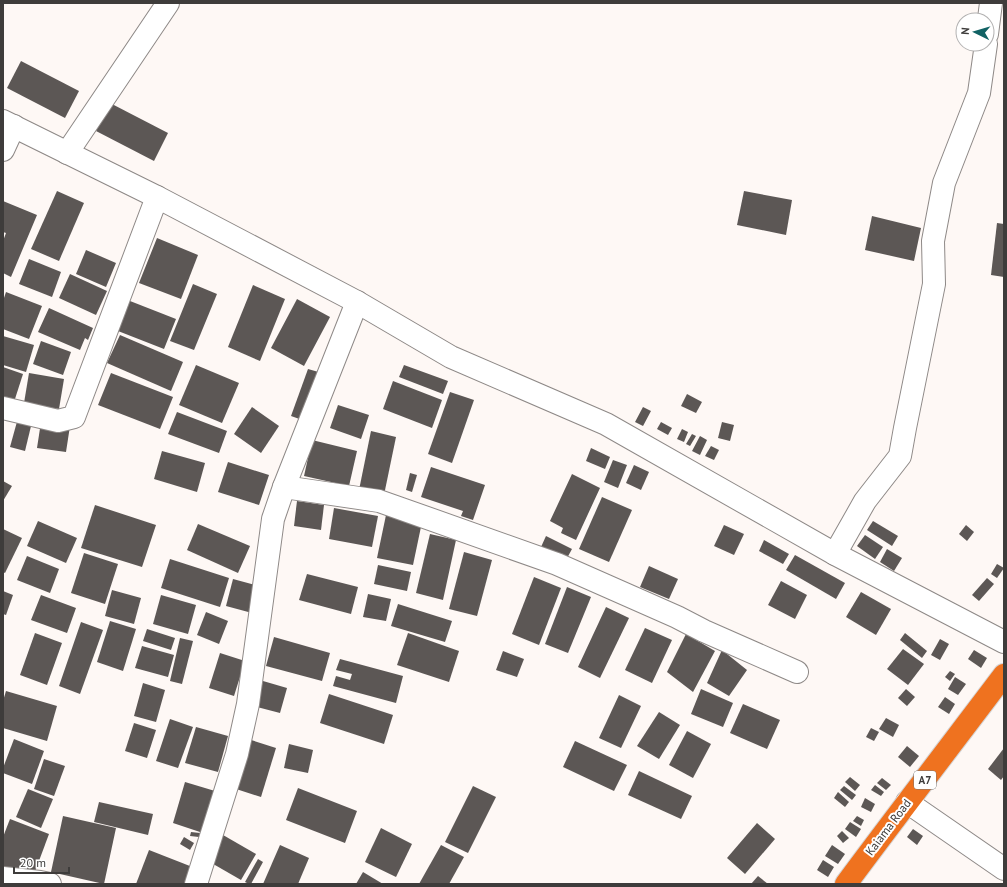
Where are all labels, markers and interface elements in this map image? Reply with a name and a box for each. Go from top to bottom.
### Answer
north arrow [955,12,995,52]
text: N [958,27,972,35]
road number: A7 [914,771,936,789]
street label: Kaiama Road [862,796,914,858]
scale bar [14,849,69,875]
text: 20 m [20,855,46,870]

